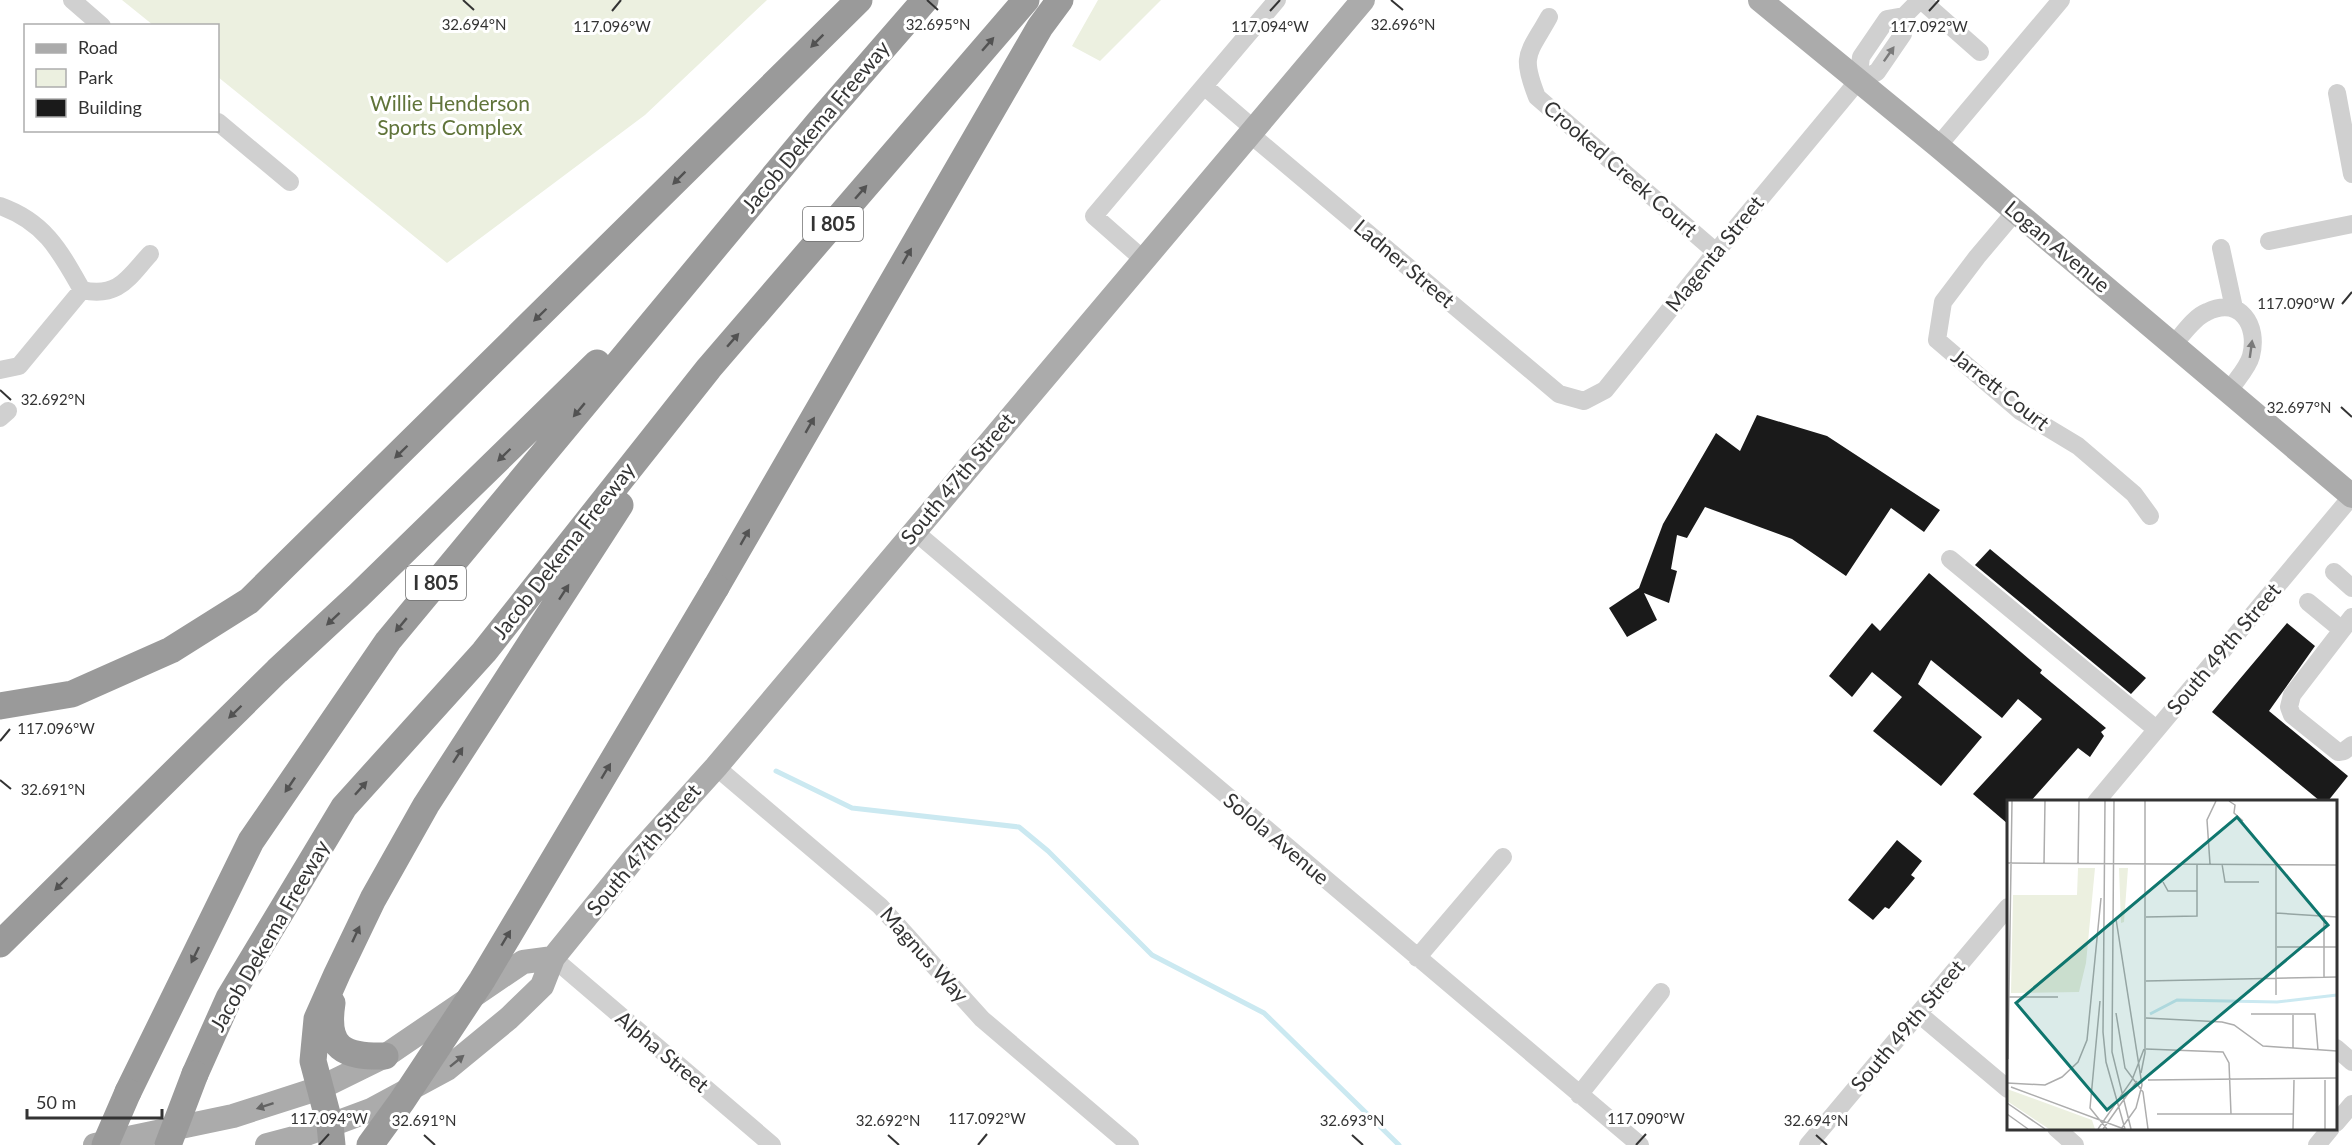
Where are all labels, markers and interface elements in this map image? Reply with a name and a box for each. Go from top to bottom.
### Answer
text: 32.694°N [442,15,506,33]
text: 32.695°N [906,15,970,33]
text: 32.696°N [1371,15,1435,33]
text: 117.096°W [573,17,651,35]
text: 117.094°W [1231,17,1309,35]
text: 117.092°W [1890,17,1968,35]
legend [24,24,219,132]
one-way arrow [810,34,825,48]
street label: Jacob Dekema Freeway [736,35,894,217]
text: Road [78,36,118,58]
one-way arrow [981,37,994,52]
one-way arrow [1883,47,1895,63]
text: Park [78,66,114,88]
park label: Willie Henderson Sports Complex [370,90,530,139]
street label: Crooked Creek Court [1539,94,1703,242]
text: Building [78,96,142,118]
one-way arrow [672,171,686,185]
one-way arrow [854,185,867,200]
street label: Magenta Street [1660,190,1768,316]
street label: Logan Avenue [2000,195,2115,297]
road number: I 805 [803,207,863,241]
street label: Ladner Street [1350,214,1461,312]
one-way arrow [902,248,913,264]
text: 117.090°W [2257,294,2335,312]
one-way arrow [532,308,547,322]
one-way arrow [727,332,740,348]
one-way arrow [2247,339,2256,358]
street label: Jarrett Court [1947,343,2055,435]
text: 32.692°N [21,390,85,408]
text: 32.697°N [2267,398,2331,416]
one-way arrow [573,402,586,418]
street label: South 47th Street [895,407,1019,549]
one-way arrow [805,416,815,433]
one-way arrow [394,444,408,458]
one-way arrow [497,448,511,462]
street label: Jacob Dekema Freeway [486,457,639,643]
one-way arrow [740,529,751,545]
road number: I 805 [406,566,466,600]
street label: South 49th Street [2161,577,2285,719]
one-way arrow [558,584,569,600]
one-way arrow [326,612,340,626]
one-way arrow [395,617,408,633]
one-way arrow [229,705,243,719]
text: 117.096°W [17,719,95,737]
one-way arrow [452,747,463,764]
one-way arrow [601,762,611,779]
one-way arrow [284,776,296,792]
street label: South 47th Street [581,778,705,920]
text: 32.691°N [21,780,85,798]
one-way arrow [354,781,368,796]
street label: Solola Avenue [1219,787,1335,889]
inset map [2007,800,2337,1130]
street label: Jacob Dekema Freeway [204,835,334,1035]
one-way arrow [54,876,68,890]
street label: Magnus Way [876,901,975,1007]
one-way arrow [351,926,360,943]
one-way arrow [501,930,512,946]
one-way arrow [191,946,200,963]
street label: South 49th Street [1845,954,1969,1096]
street label: Alpha Street [611,1005,715,1097]
one-way arrow [449,1054,465,1067]
scale bar [27,1082,162,1120]
text: 50 m [36,1091,76,1113]
one-way arrow [256,1102,274,1111]
text: 117.094°W [290,1109,368,1127]
text: 117.092°W [948,1109,1026,1127]
text: 117.090°W [1607,1109,1685,1127]
text: 32.691°N [392,1111,456,1129]
text: 32.692°N [856,1111,920,1129]
text: 32.693°N [1320,1111,1384,1129]
text: 32.694°N [1784,1111,1848,1129]

